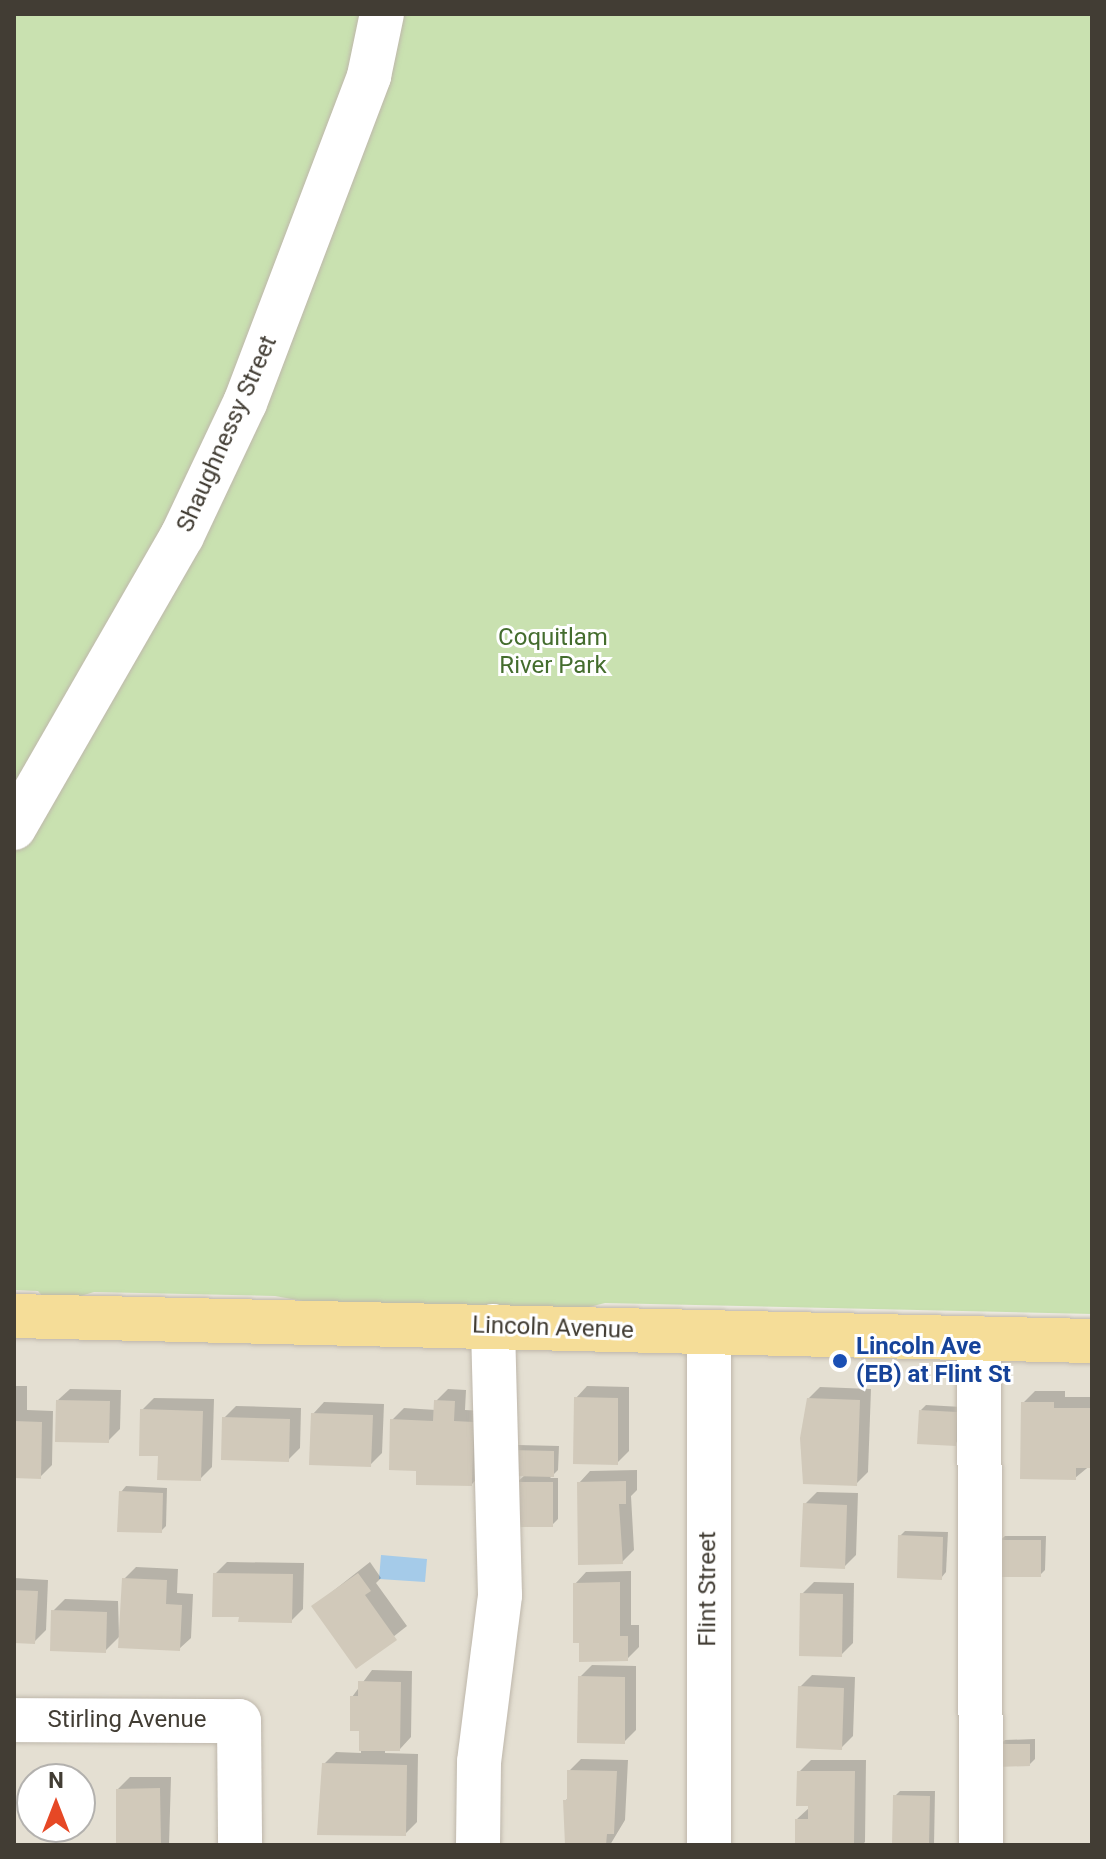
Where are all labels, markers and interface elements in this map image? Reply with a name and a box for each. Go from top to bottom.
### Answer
street label: Shaughnessy Street [171,331,283,537]
park label: Coquitlam River Park [498,624,608,680]
street label: Lincoln Avenue [472,1311,634,1345]
place label: Lincoln Ave (EB) at Flint St [856,1333,1011,1389]
marker: Lincoln Ave (EB) at Flint St [831,1352,849,1370]
street label: Flint Street [694,1531,722,1647]
street label: Stirling Avenue [48,1706,206,1734]
north arrow [16,1763,96,1843]
text: N [48,1768,64,1793]

